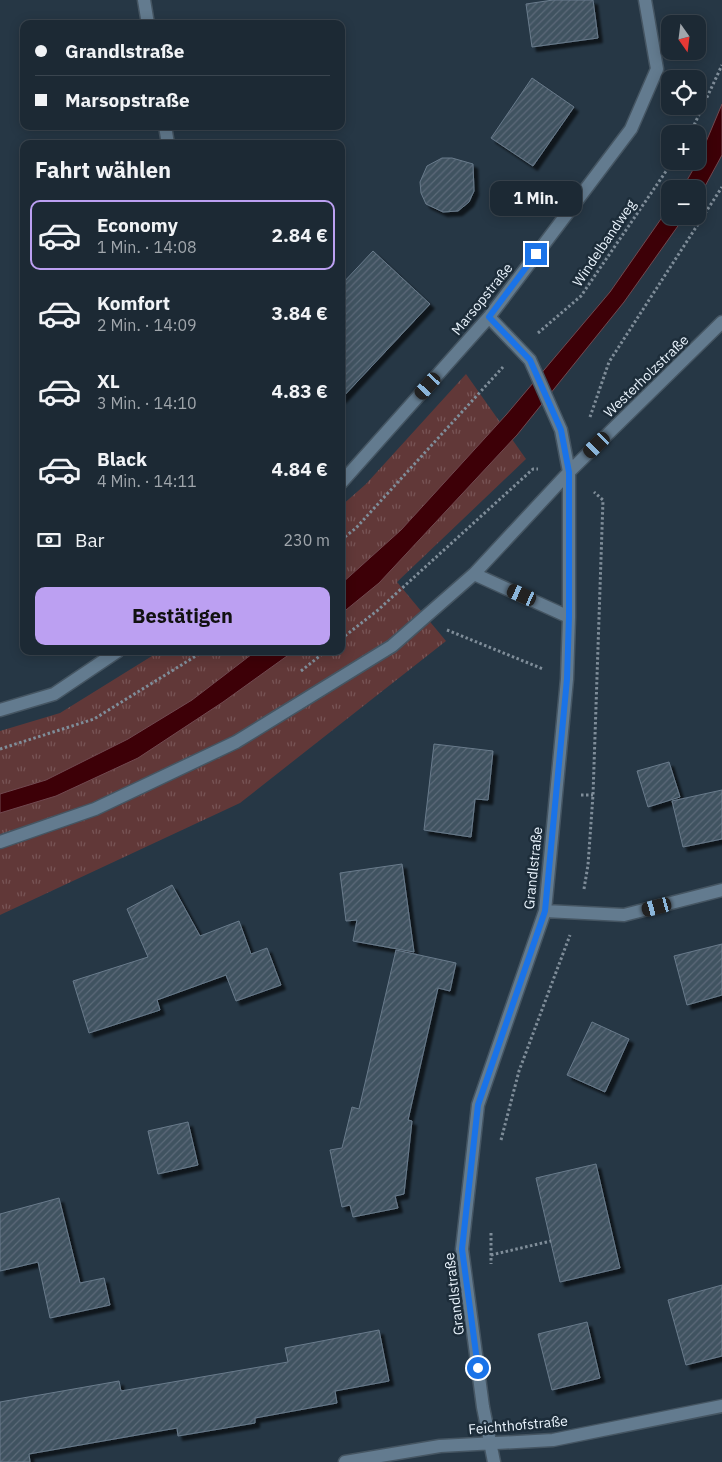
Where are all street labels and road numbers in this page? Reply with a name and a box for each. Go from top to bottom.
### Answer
street label: Windelbandweg [568,196,640,290]
street label: Marsopstraße [447,259,517,339]
street label: Westerholzstraße [600,331,692,421]
street label: Grandlstraße [520,825,546,910]
street label: Grandlstraße [440,1251,468,1336]
street label: Feichthofstraße [468,1412,569,1438]

